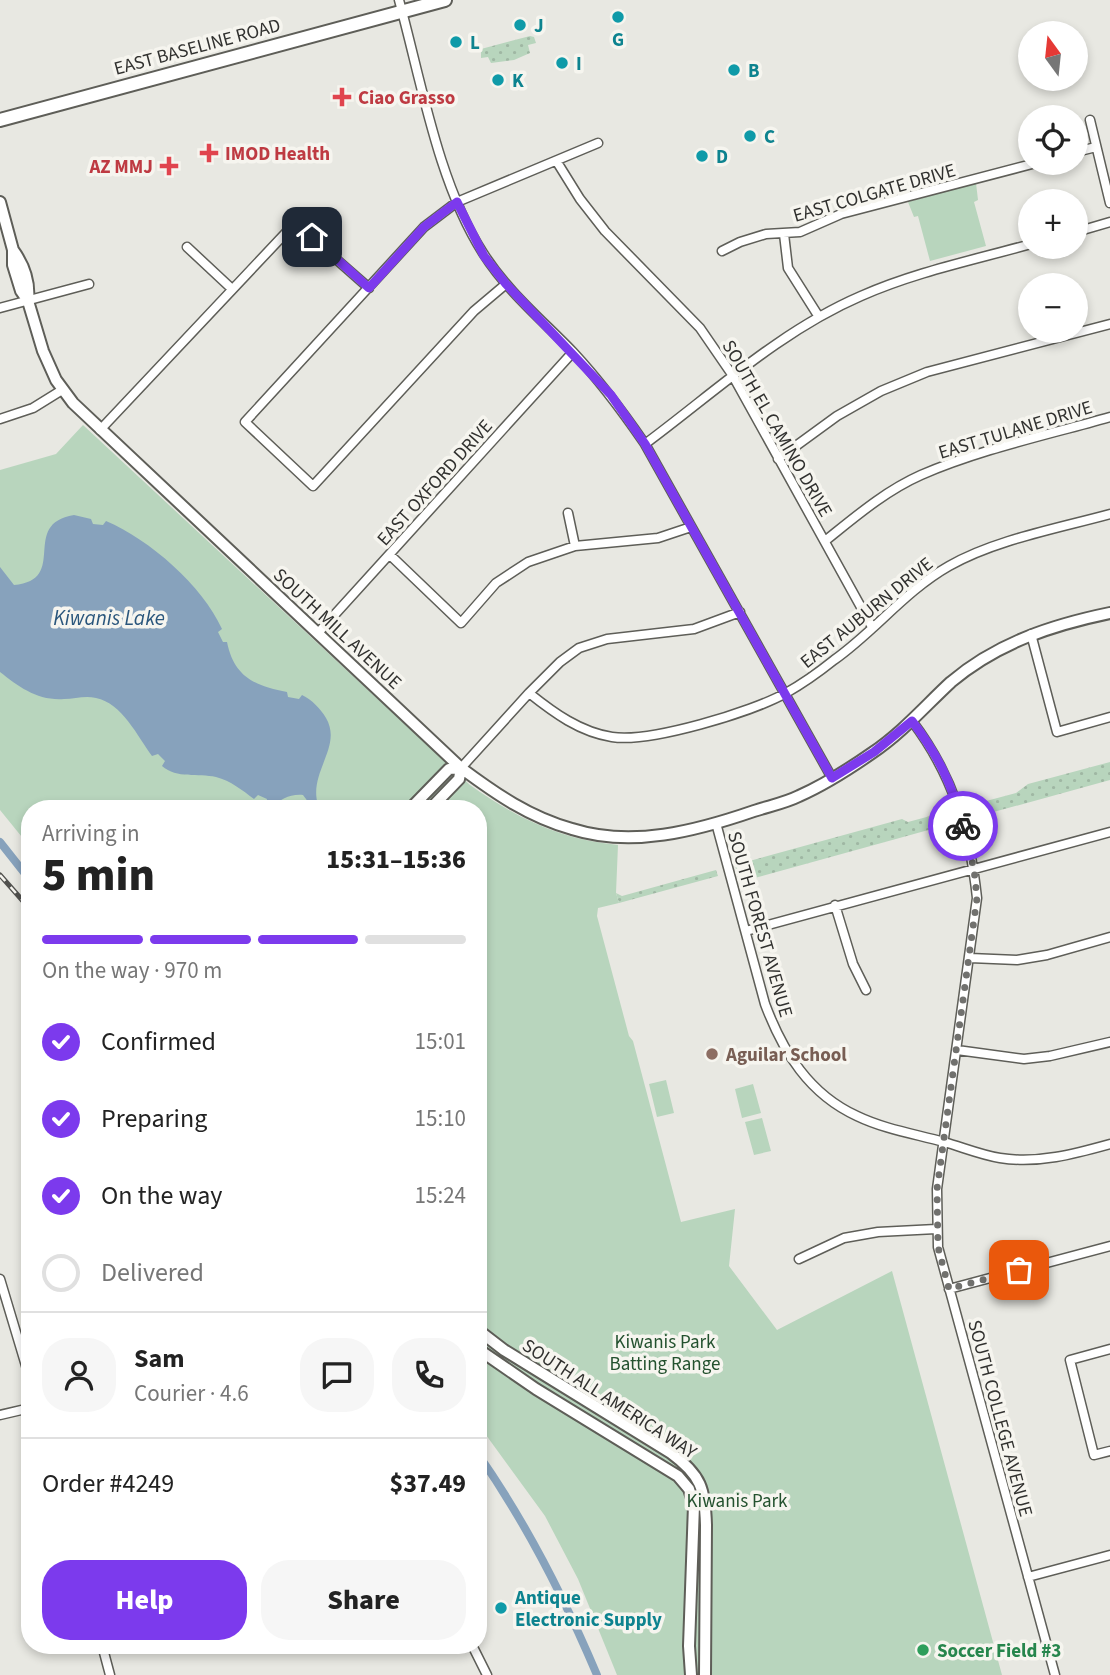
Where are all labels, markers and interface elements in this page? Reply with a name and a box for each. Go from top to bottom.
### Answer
marker: G [610,9,626,25]
street label: EAST BASELINE ROAD [111,12,284,83]
place label: J [534,13,544,40]
marker: J [512,17,528,33]
north arrow [1018,21,1088,91]
map controls [1018,21,1088,343]
place label: G [612,27,624,54]
place label: L [470,30,480,57]
marker: L [448,34,464,50]
place label: I [576,51,582,78]
marker: I [554,55,570,71]
place label: B [748,58,760,85]
marker: B [726,62,742,78]
place label: K [512,68,524,95]
marker: K [490,72,506,88]
place label: Ciao Grasso [358,85,455,112]
marker: Ciao Grasso [332,87,352,107]
button: locate [1018,105,1088,175]
place label: C [764,124,775,151]
marker: C [742,128,758,144]
place label: IMOD Health [225,141,330,168]
marker: IMOD Health [199,143,219,163]
place label: D [716,144,728,171]
marker: D [694,148,710,164]
place label: AZ MMJ [88,154,153,181]
marker: AZ MMJ [159,156,179,176]
street label: EAST COLGATE DRIVE [790,157,959,230]
button: + [1018,189,1088,259]
pin [282,207,342,267]
icon: home [293,218,331,256]
button: − [1018,273,1088,343]
street label: SOUTH EL CAMINO DRIVE [715,335,838,522]
street label: EAST TULANE DRIVE [935,394,1096,467]
street label: EAST OXFORD DRIVE [371,414,499,552]
street label: EAST AUBURN DRIVE [795,551,939,675]
street label: SOUTH MILL AVENUE [267,562,407,696]
water label: Kiwanis Lake [53,603,165,633]
courier [928,791,998,861]
icon: bike [944,807,982,845]
text: Arriving in [42,817,140,850]
street label: SOUTH FOREST AVENUE [720,828,799,1021]
text: 15:31–15:36 [326,841,466,878]
text: 5 min [42,843,155,908]
text: On the way · 970 m [42,954,222,987]
icon: check [42,1023,80,1061]
text: Confirmed [101,1023,216,1060]
text: 15:01 [415,1025,466,1058]
place label: Aguilar School [725,1042,847,1069]
marker: Aguilar School [704,1046,720,1062]
icon: check [42,1100,80,1138]
text: Preparing [101,1100,207,1137]
text: 15:10 [415,1102,466,1135]
icon: check [42,1177,80,1215]
text: On the way [101,1177,222,1214]
text: 15:24 [415,1179,466,1212]
pin [989,1240,1049,1300]
icon: bag [1000,1251,1038,1289]
text: Delivered [101,1254,204,1291]
street label: SOUTH COLLEGE AVENUE [960,1317,1039,1520]
park label: Kiwanis Park Batting Range [610,1329,720,1378]
street label: SOUTH ALL AMERICA WAY [517,1333,702,1466]
button: person [42,1338,116,1412]
button: chat [300,1338,374,1412]
button: phone [392,1338,466,1412]
text: Sam [134,1340,184,1377]
text: Courier · 4.6 [134,1377,249,1410]
text: Order #4249 [42,1465,174,1502]
text: $37.49 [390,1465,466,1502]
park label: Kiwanis Park [686,1488,788,1515]
button: Help [42,1560,247,1640]
button: Share [261,1560,466,1640]
place label: Antique Electronic Supply [514,1585,662,1634]
marker: Antique Electronic Supply [493,1600,509,1616]
place label: Soccer Field #3 [937,1638,1061,1665]
marker: Soccer Field #3 [915,1642,931,1658]

